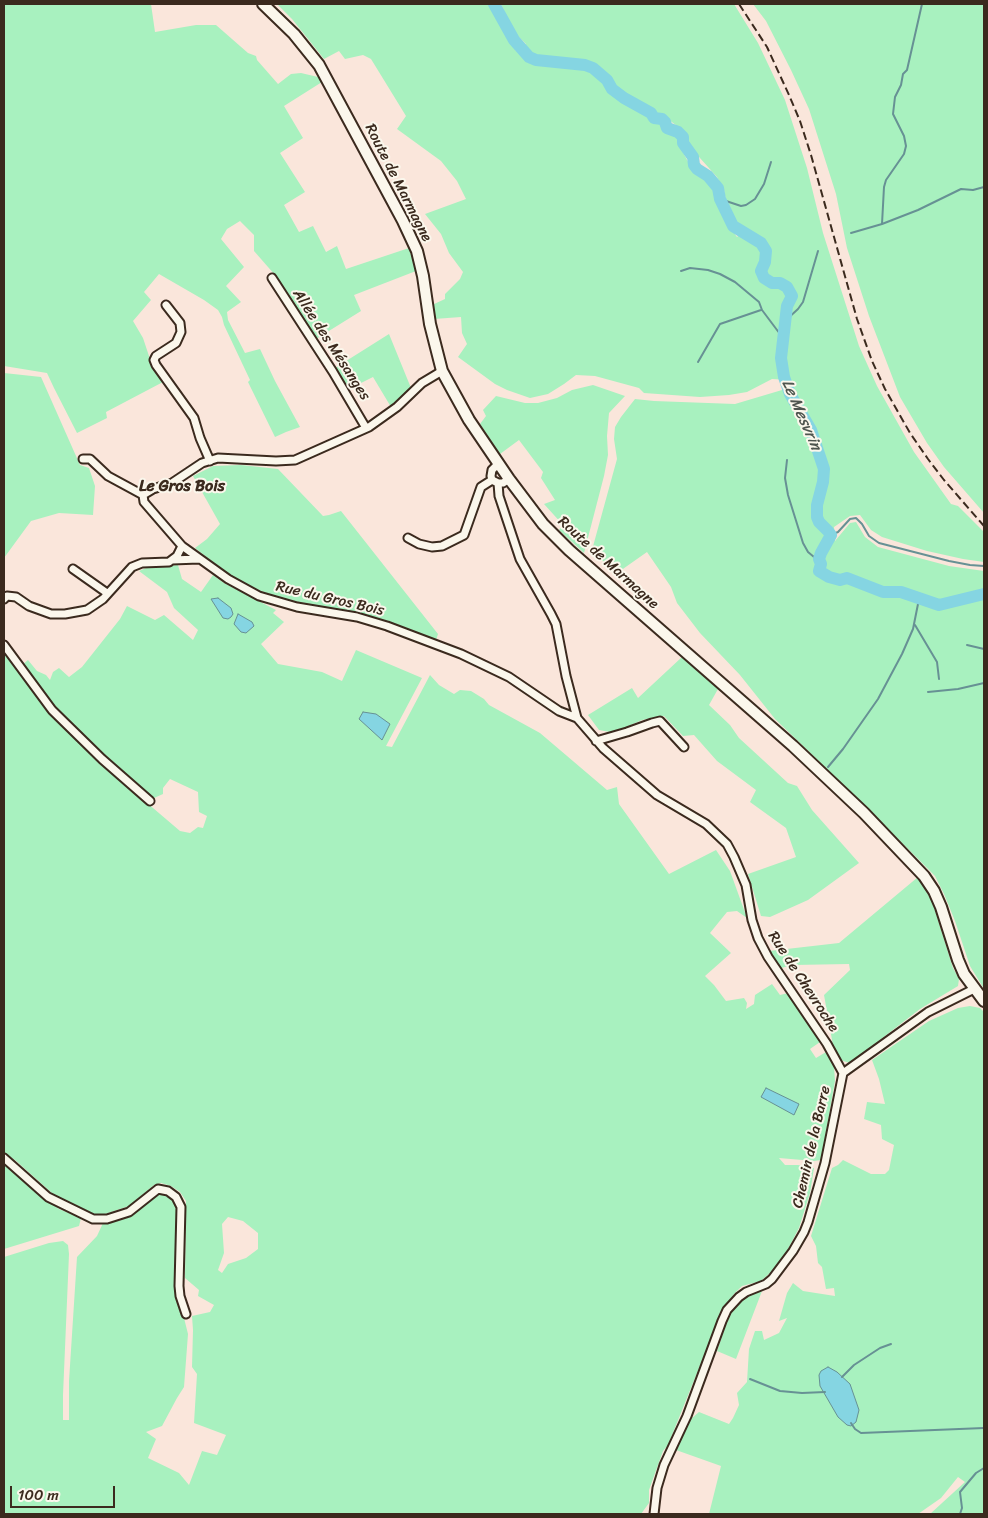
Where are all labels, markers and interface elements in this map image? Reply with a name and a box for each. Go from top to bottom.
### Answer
street label: Route de Marmagne [361,121,435,245]
street label: Allée des Mésanges [288,286,374,404]
water label: Le Mesvrin [777,377,825,453]
district label: Le Gros Bois [139,477,225,497]
street label: Route de Marmagne [554,513,662,613]
street label: Rue du Gros Bois [274,578,386,620]
street label: Rue de Chevroche [764,928,842,1036]
street label: Chemin de la Barre [789,1084,835,1210]
scale bar [12,1476,118,1508]
text: 100 m [18,1482,59,1508]

